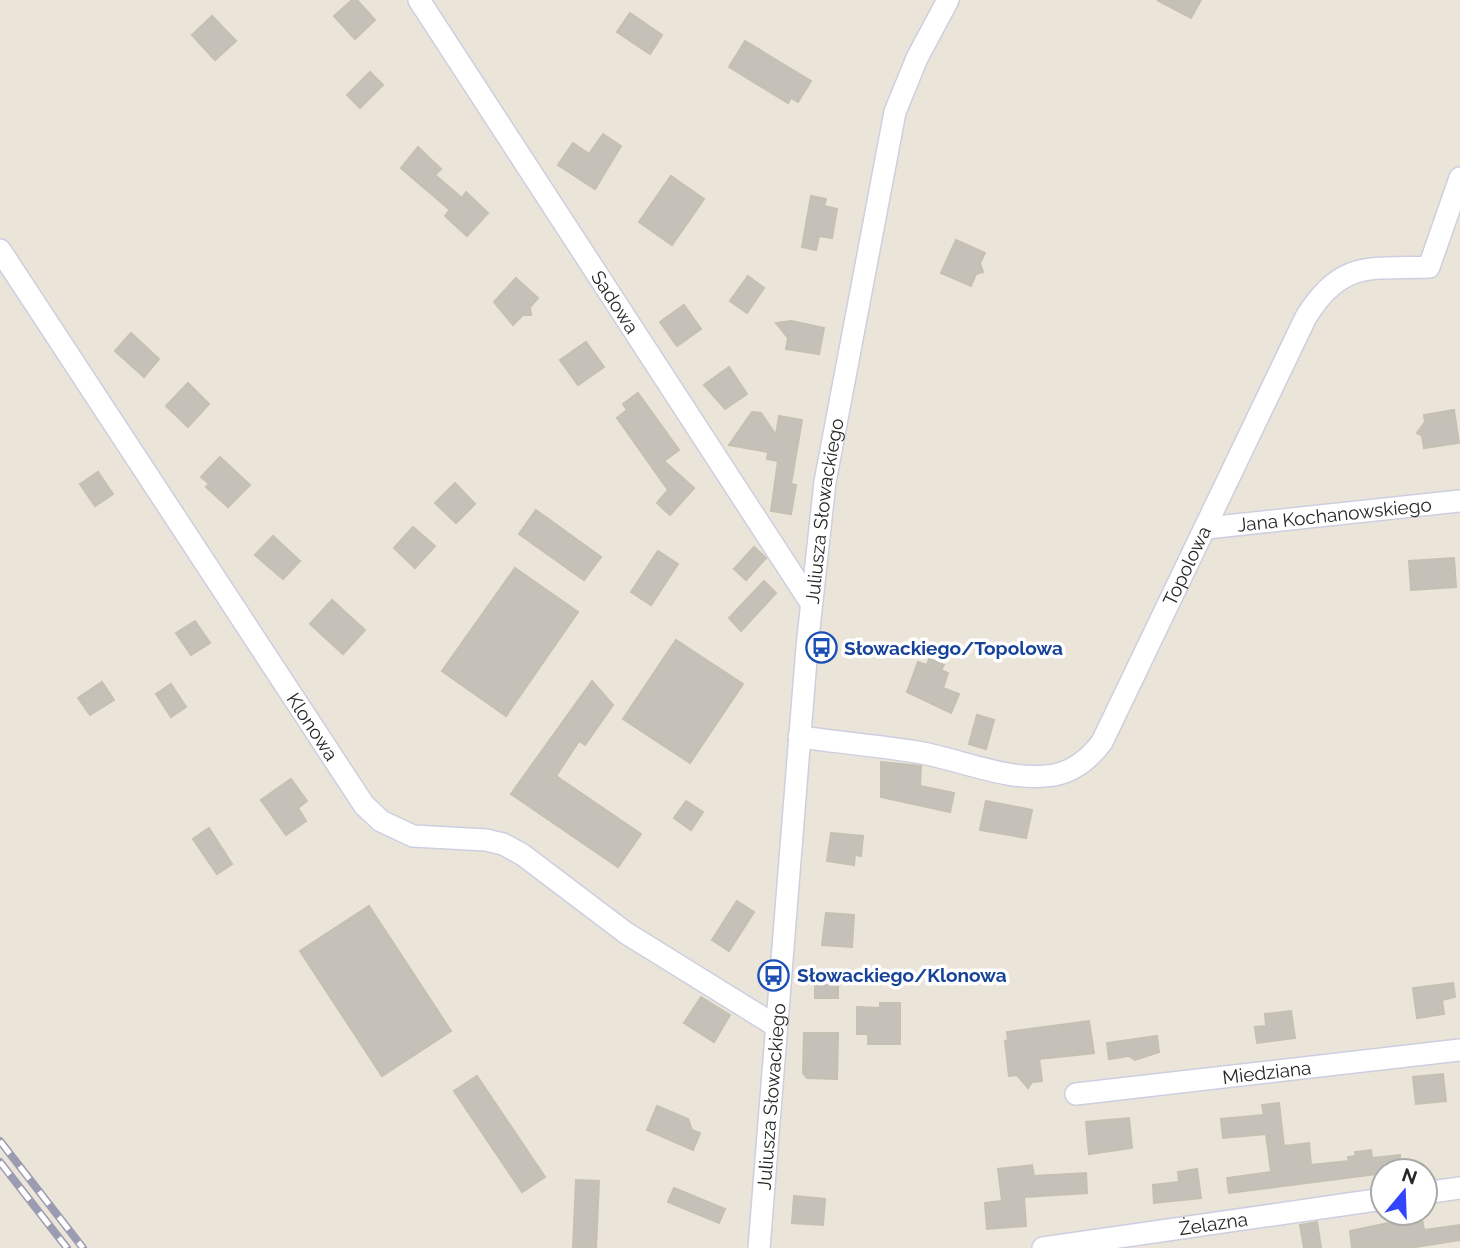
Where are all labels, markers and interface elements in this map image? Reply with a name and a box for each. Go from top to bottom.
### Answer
street label: Sadowa [587,266,644,337]
street label: Juliusza Słowackiego [801,416,848,605]
street label: Jana Kochanowskiego [1236,493,1433,536]
street label: Topolowa [1158,522,1215,609]
bus stop icon: Słowackiego/Topolowa [804,631,838,665]
place label: Słowackiego/Topolowa [844,637,1063,659]
street label: Klonowa [282,689,343,765]
bus stop icon: Słowackiego/Klonowa [757,958,791,992]
place label: Słowackiego/Klonowa [797,964,1007,986]
street label: Juliusza Słowackiego [753,1002,790,1191]
street label: Miedziana [1221,1056,1312,1088]
north arrow [1369,1157,1439,1227]
text: N [1399,1163,1420,1189]
street label: Żelazna [1177,1208,1249,1239]

